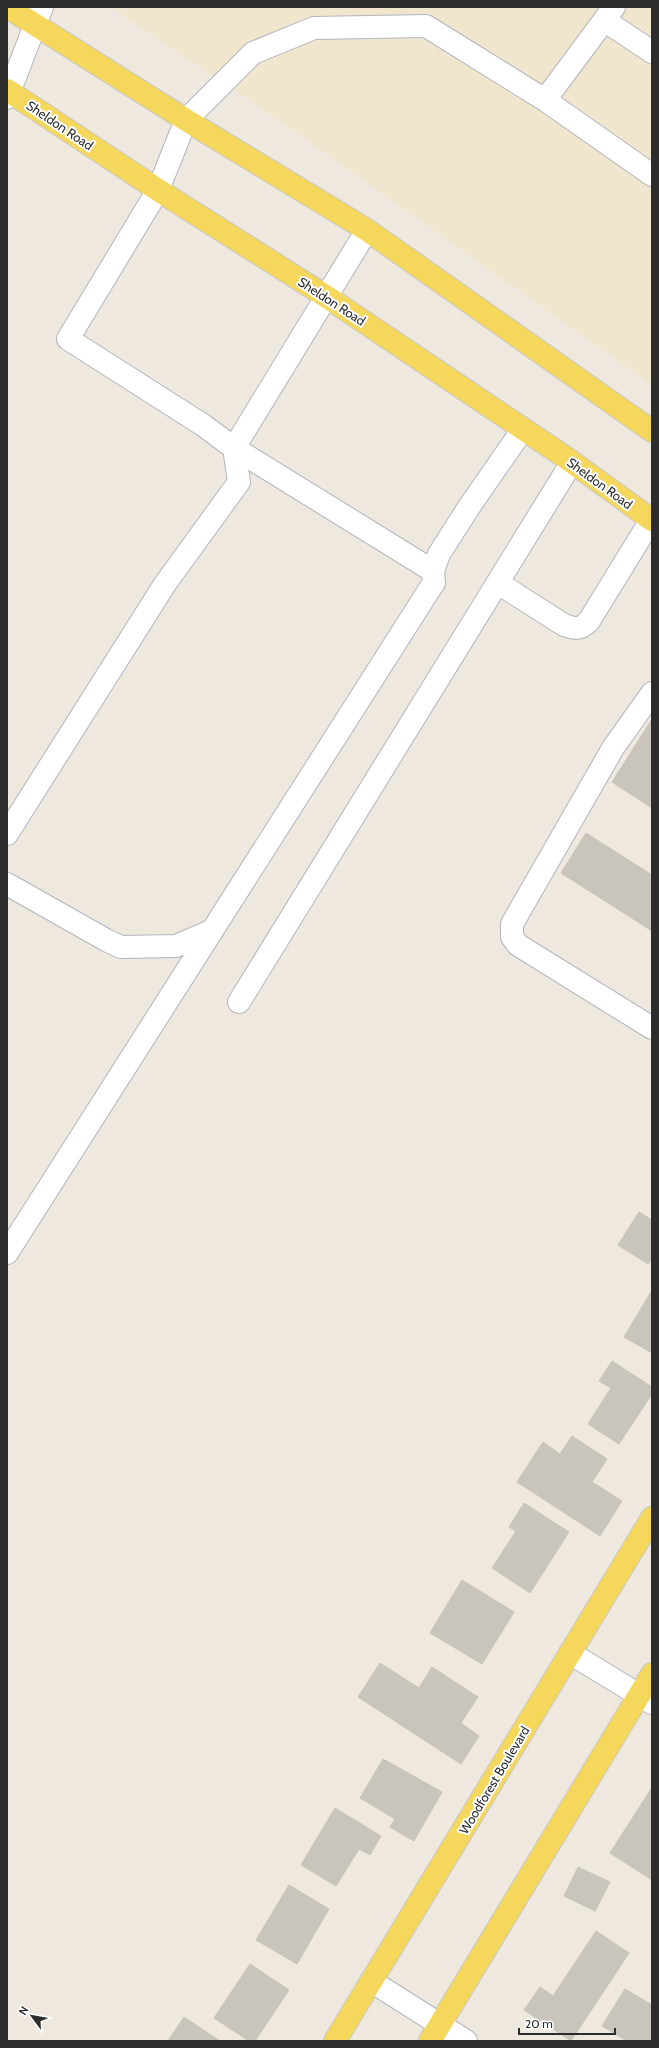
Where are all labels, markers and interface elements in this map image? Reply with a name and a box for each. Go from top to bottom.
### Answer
street label: Sheldon Road [24,97,96,153]
street label: Sheldon Road [295,273,369,329]
street label: Sheldon Road [564,454,636,512]
street label: Woodforest Boulevard [455,1723,533,1837]
north arrow [12,1996,52,2036]
text: N [16,2004,32,2018]
scale bar [519,2010,615,2036]
text: 20 m [525,2016,553,2031]

